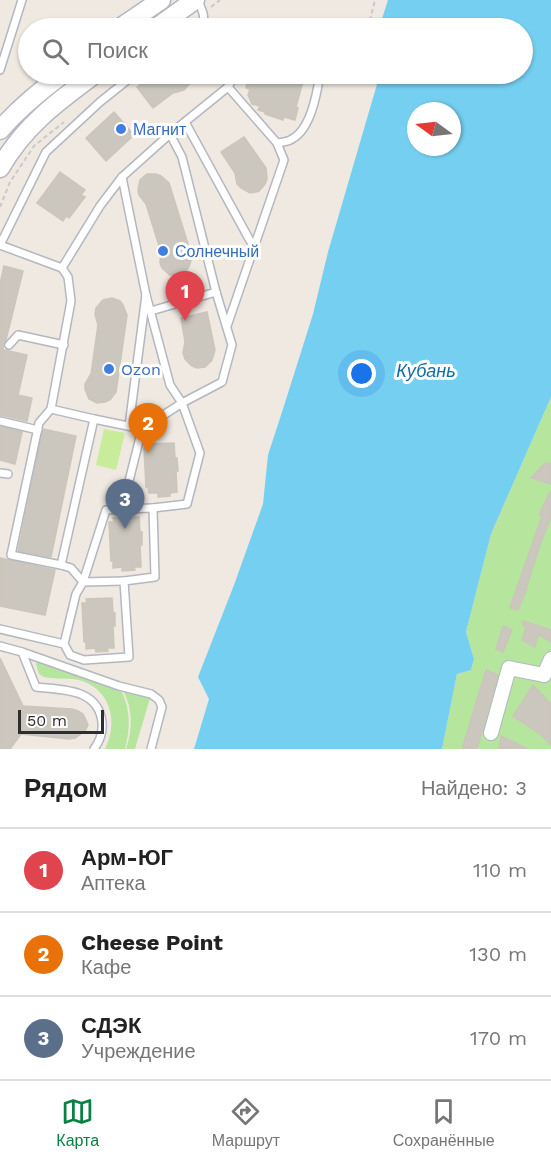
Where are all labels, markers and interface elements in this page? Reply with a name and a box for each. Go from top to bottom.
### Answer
search box [18,18,533,84]
icon: search [39,35,72,68]
text: Поиск [87,38,148,63]
north arrow [407,102,461,156]
place label: Магнит [133,120,187,139]
marker: Магнит [114,122,128,136]
place label: Солнечный [175,242,259,261]
marker: Солнечный [156,244,170,258]
pin: 1 [166,272,204,321]
your location [347,359,376,388]
place label: Ozon [121,360,161,379]
water label: Кубань [396,360,456,381]
marker: Ozon [102,362,116,376]
pin: 2 [128,404,168,453]
pin: 3 [106,480,144,529]
scale bar [18,707,104,734]
text: 50 m [27,711,67,730]
text: Рядом [24,773,107,803]
text: Найдено: 3 [421,776,527,800]
text: Арм-ЮГ [81,845,173,870]
text: 1 [39,858,48,882]
text: 110 m [473,858,527,882]
text: Аптека [81,871,146,895]
text: Cheese Point [81,930,223,955]
text: 2 [38,942,49,966]
text: 130 m [469,942,527,966]
text: Кафе [81,955,131,979]
text: СДЭК [81,1013,141,1038]
text: 3 [38,1026,49,1050]
text: 170 m [470,1026,527,1050]
text: Учреждение [81,1039,196,1063]
tab: Карта [56,1095,99,1150]
tab: Маршрут [212,1095,280,1150]
tab: Сохранённые [393,1095,495,1150]

